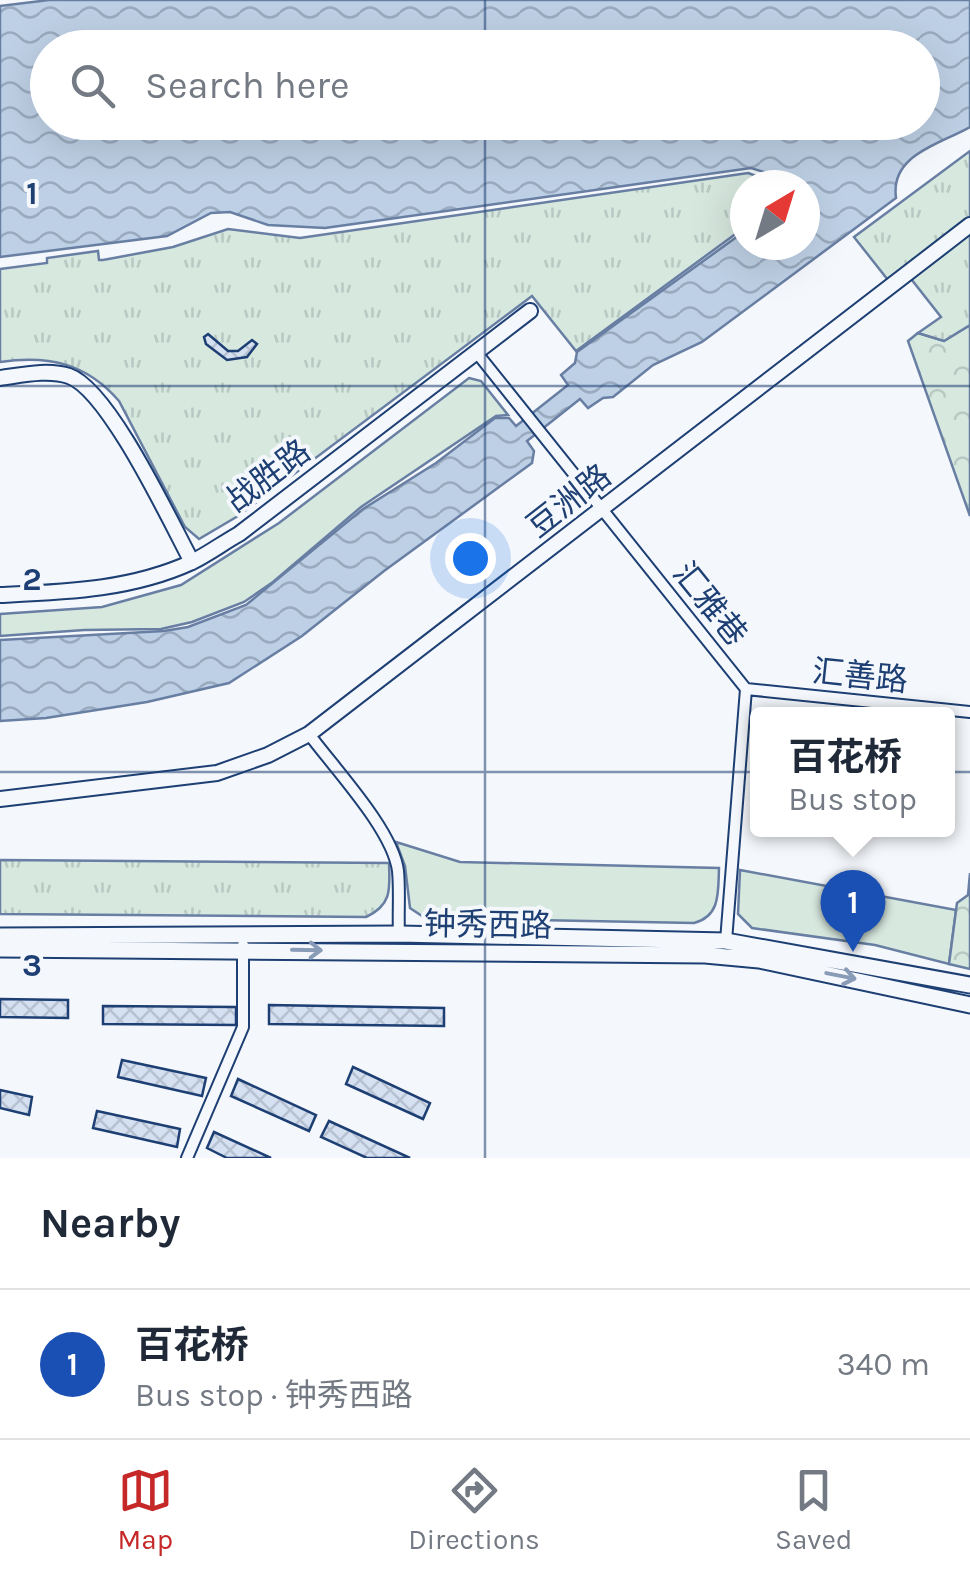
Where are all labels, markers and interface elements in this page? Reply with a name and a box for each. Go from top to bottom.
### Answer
search box [30,30,940,140]
icon: search [65,58,120,113]
text: Search here [145,63,349,108]
north arrow [730,170,820,260]
text: 1 [26,175,38,212]
street label: 战胜路 [219,432,317,520]
street label: 豆洲路 [520,457,618,545]
your location [445,533,496,584]
street label: 汇雅巷 [665,555,755,653]
text: 2 [22,561,42,598]
street label: 汇善路 [810,653,910,699]
popup [750,707,955,837]
text: 百花桥 [788,735,902,780]
text: Bus stop [788,781,917,818]
pin: 1 [820,870,886,952]
street label: 钟秀西路 [424,905,552,945]
one-way arrow [290,940,323,960]
text: 3 [22,947,42,984]
one-way arrow [824,968,856,987]
text: Nearby [40,1198,180,1248]
text: 百花桥 [135,1323,249,1368]
text: 1 [67,1346,78,1383]
text: 340 m [837,1346,930,1383]
text: Bus stop · 钟秀西路 [135,1377,413,1414]
tab: Map [118,1463,173,1556]
tab: Directions [408,1463,540,1556]
tab: Saved [775,1463,852,1556]

